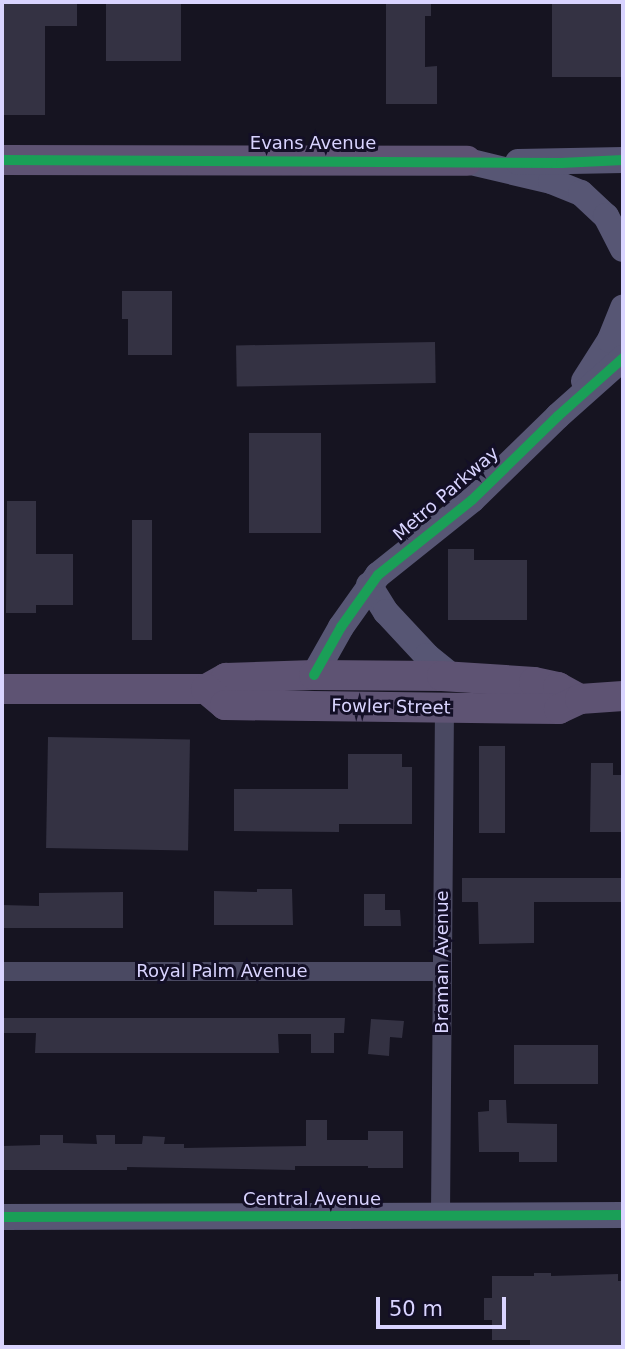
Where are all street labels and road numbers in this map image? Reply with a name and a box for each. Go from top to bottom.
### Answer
street label: Evans Avenue [250,132,376,154]
street label: Metro Parkway [389,442,503,546]
street label: Fowler Street [331,695,451,719]
street label: Braman Avenue [431,890,453,1034]
street label: Royal Palm Avenue [136,960,308,982]
street label: Central Avenue [243,1188,381,1210]

